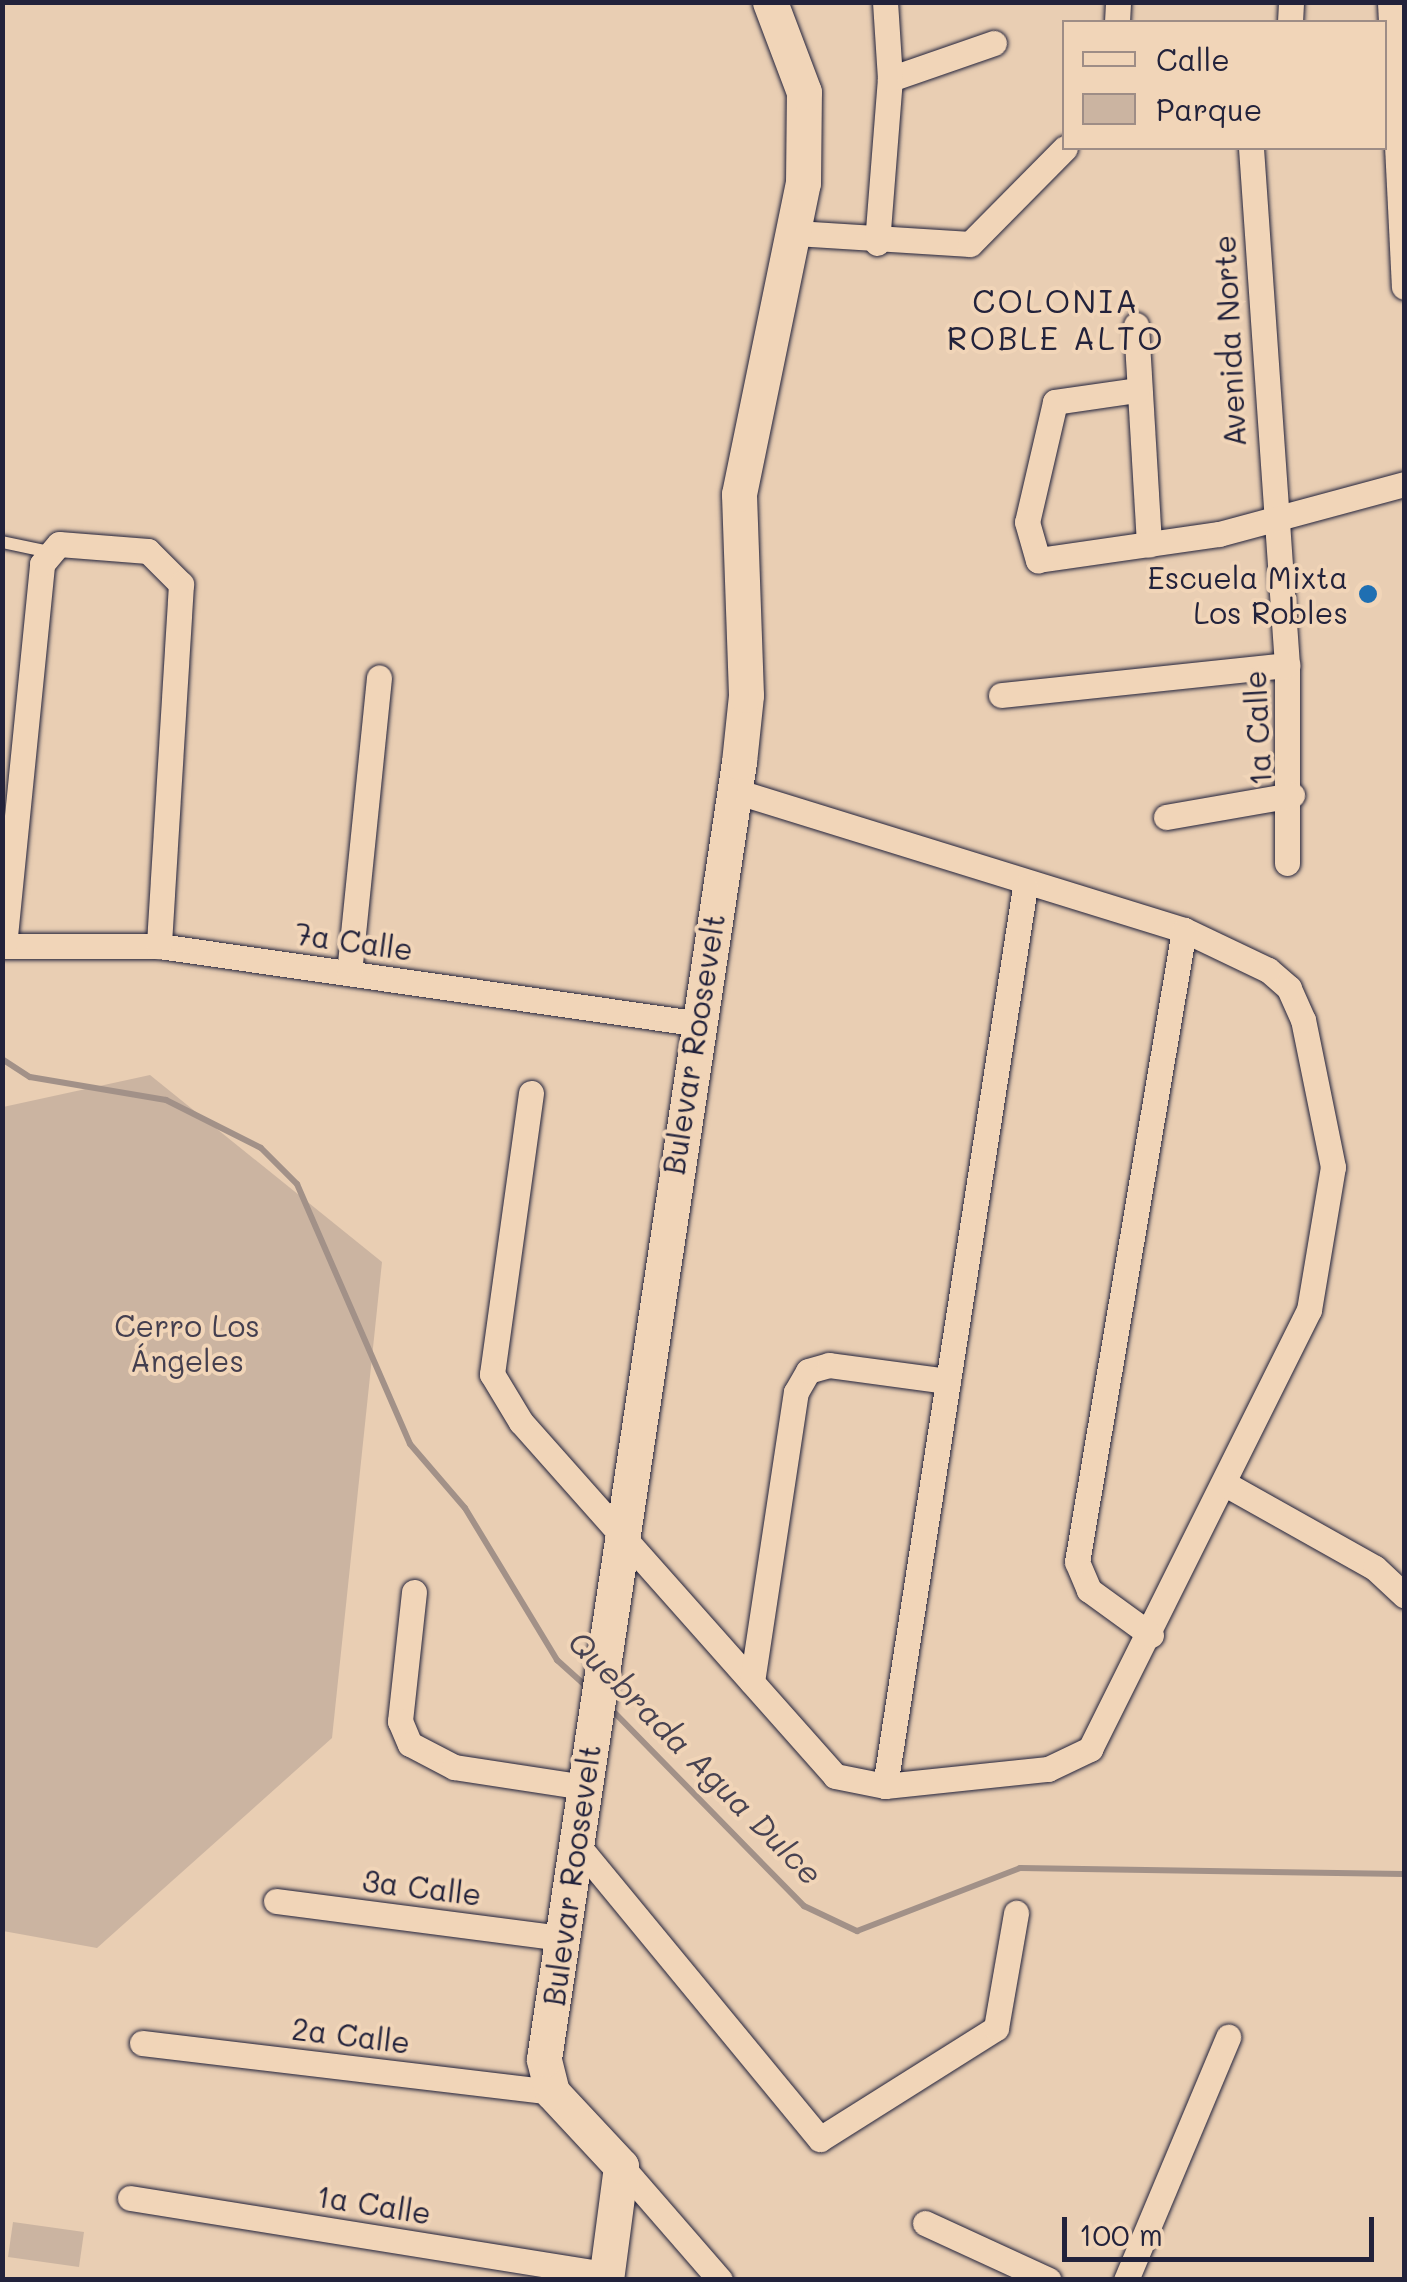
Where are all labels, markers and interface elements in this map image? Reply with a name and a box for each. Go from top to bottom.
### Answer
legend [1062,20,1387,150]
text: Calle [1156,39,1230,79]
text: Parque [1156,89,1262,129]
street label: Avenida Norte [1205,234,1253,448]
district label: COLONIA ROBLE ALTO [947,282,1165,357]
place label: Escuela Mixta Los Robles [1148,559,1348,630]
marker: Escuela Mixta Los Robles [1357,583,1379,605]
street label: 1a Calle [1236,669,1278,787]
street label: Bulevar Roosevelt [655,911,731,1177]
street label: 7a Calle [293,915,415,967]
park label: Cerro Los Ángeles [114,1307,260,1378]
water label: Quebrada Agua Dulce [561,1622,831,1892]
street label: Bulevar Roosevelt [535,1742,607,2008]
street label: 3a Calle [360,1862,484,1912]
street label: 2a Calle [290,2010,412,2060]
street label: 1a Calle [314,2177,434,2231]
scale bar [1067,2197,1380,2259]
text: 100 m [1079,2214,1163,2254]

